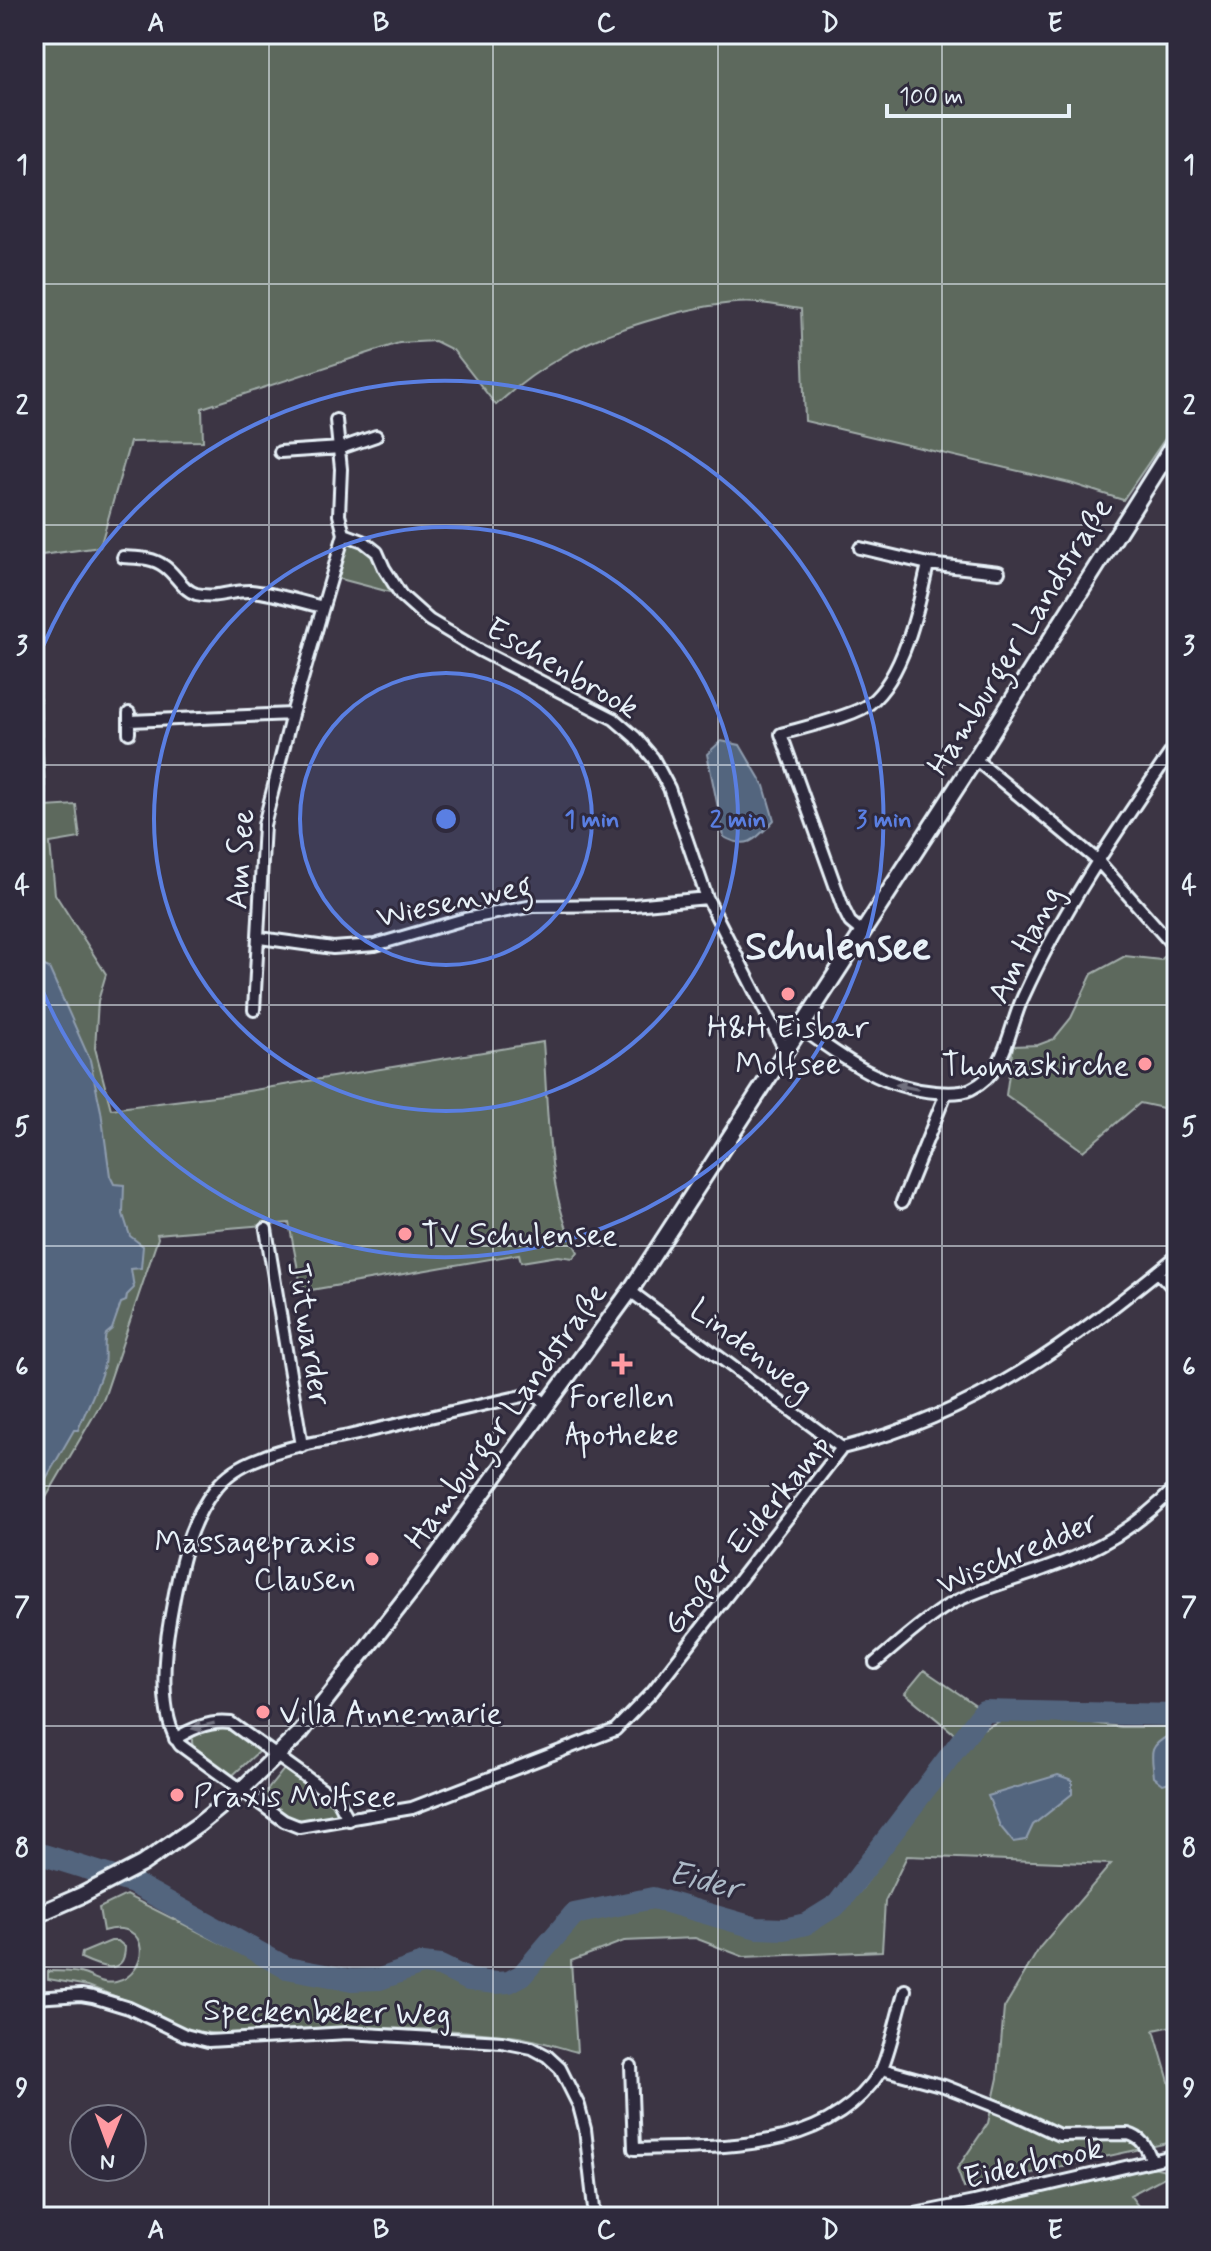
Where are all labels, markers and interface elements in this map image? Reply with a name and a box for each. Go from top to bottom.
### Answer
text: A [147,7,165,41]
text: B [373,7,389,41]
text: C [597,7,616,41]
text: D [821,7,839,41]
text: E [1047,7,1063,41]
scale bar [887,68,1069,118]
text: 100 m [899,82,963,113]
text: 1 [16,149,28,183]
text: 1 [1183,149,1195,183]
text: 2 [16,390,29,424]
text: 2 [1183,390,1196,424]
street label: Hamburger Landstraße [918,490,1126,786]
street label: Eschenbrook [478,608,646,729]
text: 3 [16,630,28,664]
text: 3 [1183,630,1195,664]
centre of rings [432,805,460,833]
text: 1 min [564,805,620,836]
text: 2 min [710,805,766,836]
text: 3 min [856,805,912,836]
street label: Am See [217,807,265,911]
street label: Wiesenweg [373,865,537,942]
text: 4 [14,870,30,904]
text: 4 [1181,870,1197,904]
street label: Am Hang [978,879,1073,1011]
district label: Schulensee [745,922,931,974]
marker: H&H Eisbar Molfsee [779,985,797,1003]
place label: H&H Eisbar Molfsee [707,1007,869,1086]
place label: Thomaskirche [941,1045,1129,1087]
marker: Thomaskirche [1136,1055,1154,1073]
one-way arrow [894,1081,919,1093]
text: 5 [14,1111,30,1145]
text: 5 [1181,1111,1197,1145]
place label: TV Schulensee [421,1215,617,1257]
marker: TV Schulensee [396,1225,414,1243]
street label: Jütwarder [276,1258,340,1409]
street label: Hamburger Landstraße [395,1274,620,1560]
street label: Lindenweg [679,1289,821,1411]
text: 6 [15,1351,29,1385]
text: 6 [1182,1351,1196,1385]
marker: Forellen Apotheke [613,1355,631,1373]
place label: Forellen Apotheke [565,1377,679,1459]
street label: Großer Eiderkamp [654,1426,842,1644]
street label: Wischredder [931,1501,1105,1607]
place label: Massagepraxis Clausen [154,1522,356,1601]
marker: Massagepraxis Clausen [363,1550,381,1568]
text: 7 [14,1591,30,1625]
text: 7 [1181,1591,1197,1625]
place label: Villa Annemarie [279,1693,502,1735]
marker: Villa Annemarie [254,1703,272,1721]
one-way arrow [190,1721,215,1733]
place label: Praxis Molfsee [193,1776,396,1818]
marker: Praxis Molfsee [168,1786,186,1804]
text: 8 [15,1832,29,1866]
text: 8 [1182,1832,1196,1866]
water label: Eider [663,1851,750,1913]
street label: Speckenbeker Weg [203,1990,451,2036]
text: 9 [16,2072,29,2106]
text: 9 [1183,2072,1196,2106]
north arrow [68,2103,148,2183]
street label: Eiderbrook [960,2128,1107,2200]
text: N [100,2147,115,2175]
text: A [147,2214,165,2248]
text: B [373,2214,389,2248]
text: C [597,2214,616,2248]
text: D [821,2214,839,2248]
text: E [1047,2214,1063,2248]

